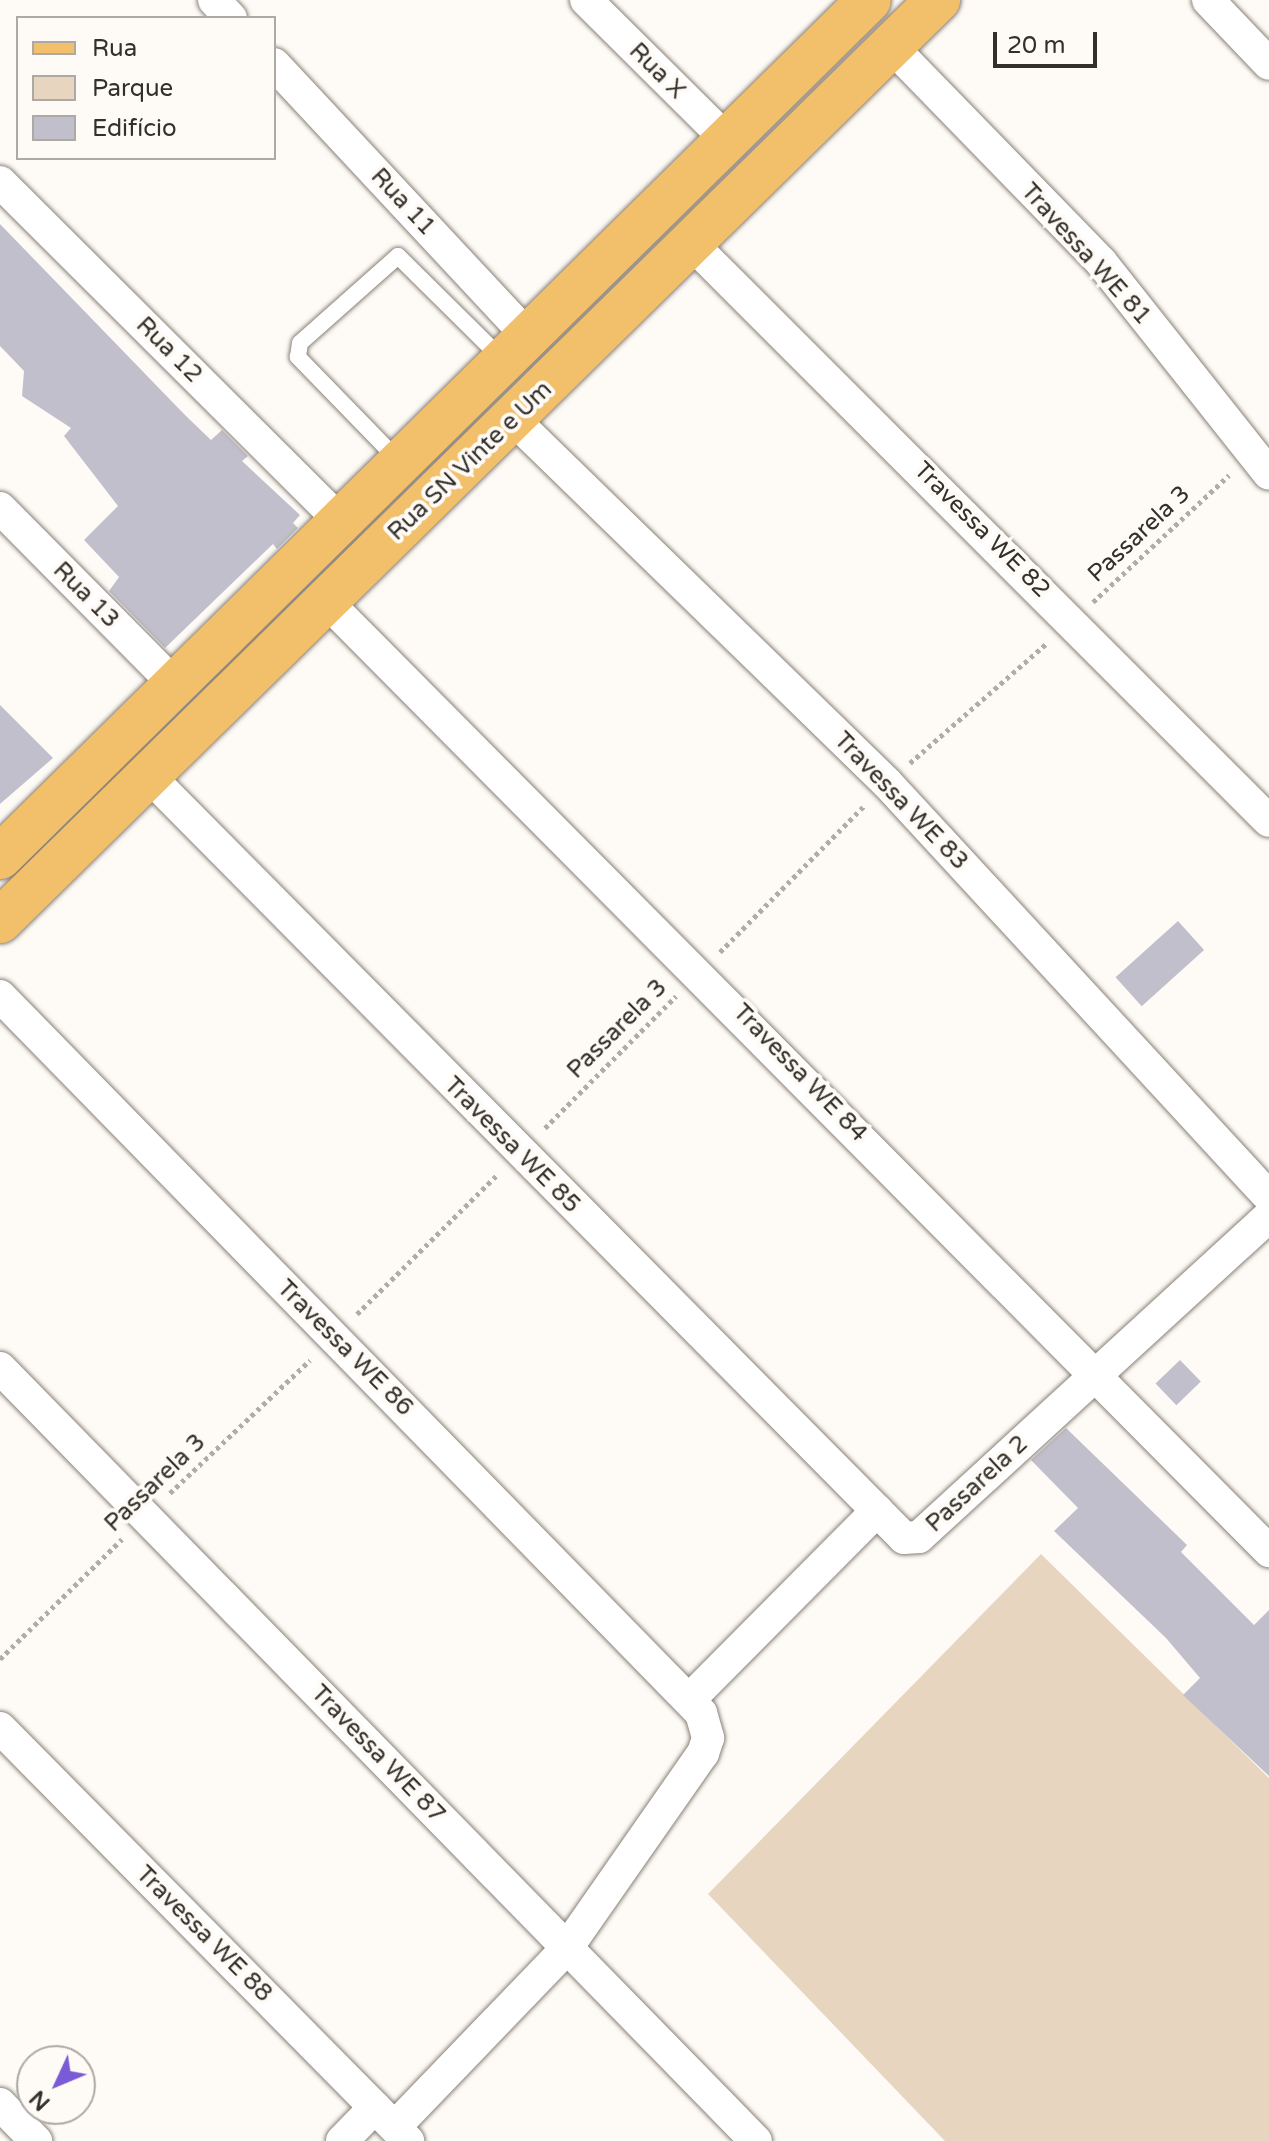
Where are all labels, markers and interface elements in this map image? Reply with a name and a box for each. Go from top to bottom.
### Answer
legend [16,16,276,160]
scale bar [997,16,1101,66]
text: 20 m [1007,31,1065,60]
text: Rua [92,34,137,63]
street label: Rua X [623,37,691,105]
text: Parque [92,74,173,103]
text: Edifício [92,114,177,143]
street label: Rua 11 [365,162,441,242]
street label: Travessa WE 81 [1015,177,1157,331]
street label: Rua 12 [130,311,208,389]
street label: Rua SN Vinte e Um [382,375,558,547]
street label: Travessa WE 82 [908,456,1056,604]
street label: Passarela 3 [1082,480,1196,588]
street label: Rua 13 [47,556,125,634]
street label: Travessa WE 83 [828,726,974,876]
street label: Passarela 3 [561,973,673,1085]
street label: Travessa WE 84 [727,998,873,1148]
street label: Travessa WE 85 [438,1071,586,1219]
street label: Travessa WE 86 [271,1274,419,1422]
street label: Passarela 3 [99,1428,211,1538]
street label: Passarela 2 [920,1430,1034,1538]
street label: Travessa WE 87 [305,1679,451,1829]
street label: Travessa WE 88 [130,1860,278,2008]
north arrow [16,2045,96,2125]
text: N [25,2085,56,2116]

